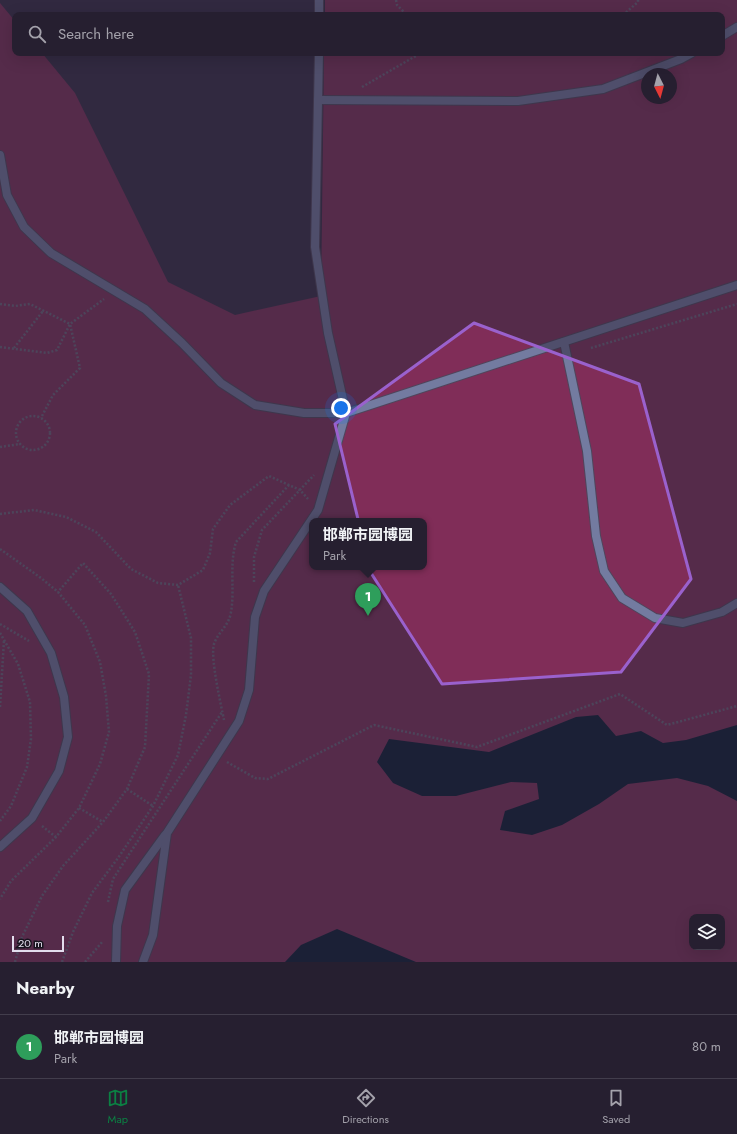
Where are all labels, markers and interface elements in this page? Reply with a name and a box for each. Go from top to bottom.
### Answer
search box [12,12,725,56]
icon: search [26,23,48,45]
text: Search here [58,23,134,45]
north arrow [641,68,677,104]
your location [331,398,351,418]
popup [309,518,427,570]
text: 邯郸市园博园 [323,524,413,546]
text: Park [323,546,346,565]
pin: 1 [355,583,381,616]
map controls [689,914,725,950]
button: layers [689,914,725,950]
scale bar [12,934,64,953]
text: 20 m [18,935,43,951]
text: Nearby [16,976,74,1000]
text: 邯郸市园博园 [54,1027,144,1049]
text: 1 [26,1037,32,1056]
text: 80 m [692,1037,721,1056]
text: Park [54,1049,77,1068]
tab: Map [107,1087,129,1127]
tab: Directions [342,1087,389,1127]
tab: Saved [602,1087,630,1127]

